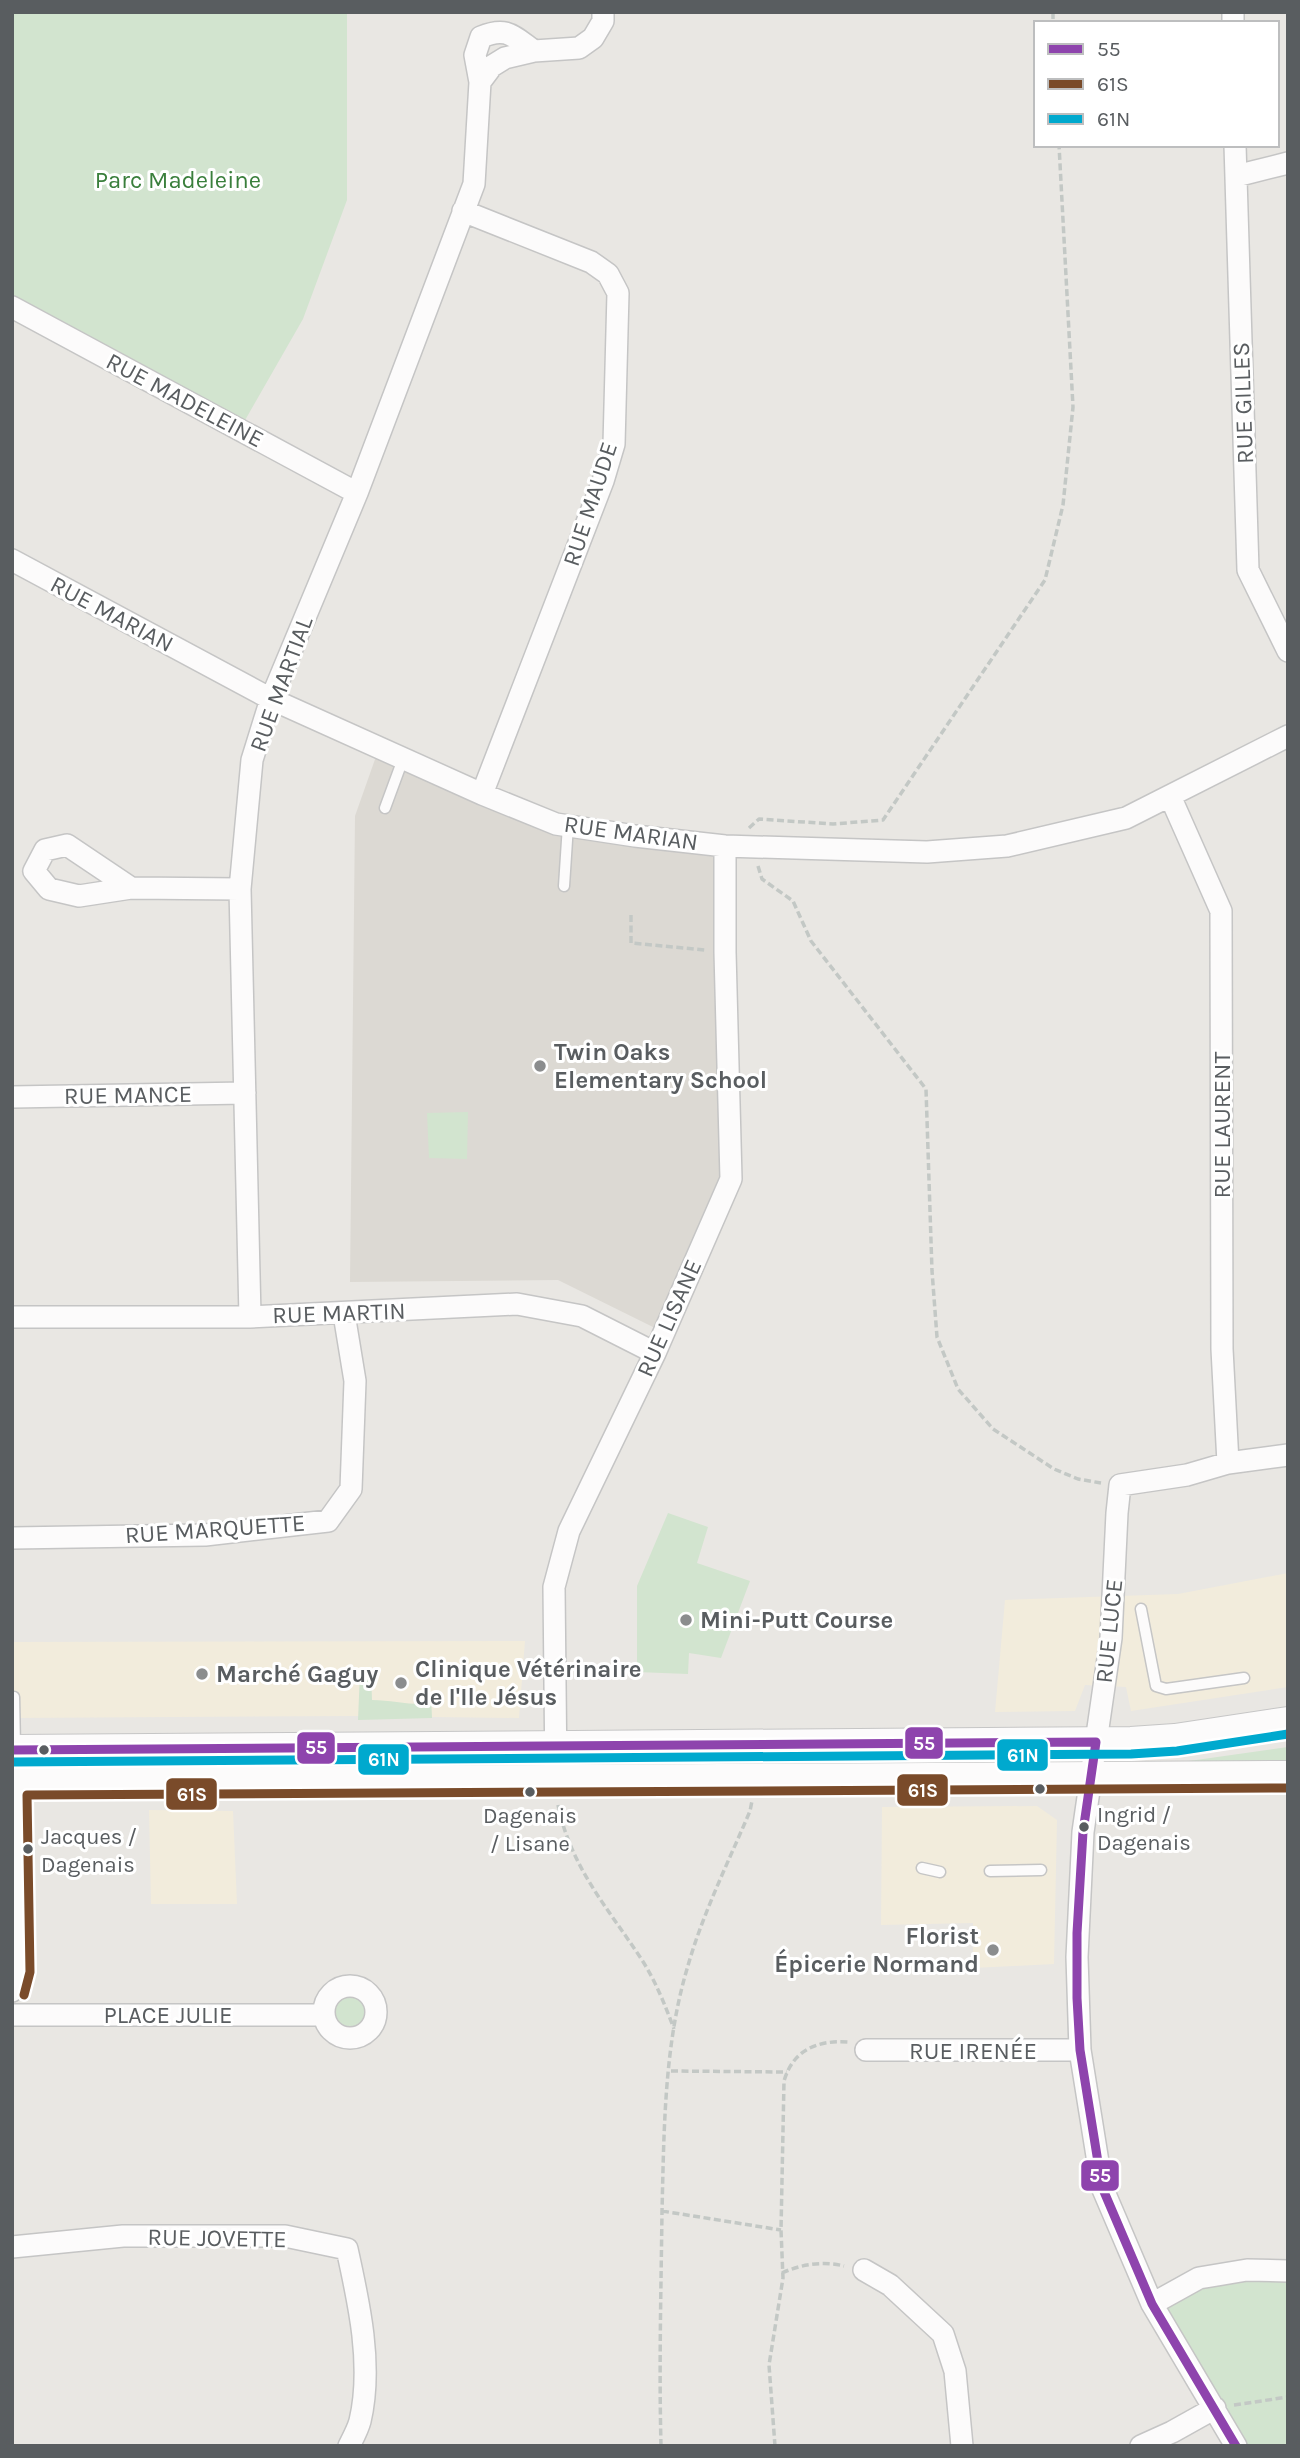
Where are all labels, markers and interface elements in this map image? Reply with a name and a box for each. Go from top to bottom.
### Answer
legend [1034,21,1279,147]
text: 55 [1097,37,1121,61]
text: 61S [1097,72,1129,96]
text: 61N [1097,107,1130,131]
park label: Parc Madeleine [95,166,261,194]
street label: RUE GILLES [1227,341,1259,465]
street label: RUE MADELEINE [101,347,269,453]
street label: RUE MAUDE [557,438,623,570]
street label: RUE MARIAN [46,570,178,658]
street label: RUE MARTIAL [244,612,319,756]
street label: RUE MARIAN [562,810,700,856]
place label: Twin Oaks Elementary School [554,1038,767,1094]
street label: RUE LAURENT [1208,1052,1236,1198]
marker: Twin Oaks Elementary School [532,1058,548,1074]
street label: RUE MANCE [64,1080,192,1110]
street label: RUE LISANE [631,1255,707,1381]
street label: RUE MARTIN [272,1297,406,1329]
street label: RUE MARQUETTE [124,1509,306,1549]
street label: RUE LUCE [1090,1577,1128,1685]
place label: Mini-Putt Course [700,1606,893,1634]
marker: Mini-Putt Course [678,1612,694,1628]
place label: Clinique Vétérinaire de I'Ile Jésus [415,1655,641,1711]
place label: Marché Gaguy [216,1660,378,1688]
marker: Marché Gaguy [194,1666,210,1682]
marker: Clinique Vétérinaire de I'Ile Jésus [393,1675,409,1691]
line badge: 55 [904,1726,944,1760]
line badge: 55 [296,1731,336,1765]
text: 55 [913,1733,935,1755]
text: 55 [305,1737,327,1759]
line badge: 61N [996,1738,1049,1772]
unlabelled marker [37,1743,51,1757]
line badge: 61N [357,1743,410,1776]
text: 61N [1007,1745,1039,1767]
text: 61N [368,1749,400,1771]
line badge: 61S [896,1773,949,1807]
line badge: 61S [165,1777,218,1811]
text: 61S [908,1780,938,1802]
unlabelled marker [1033,1782,1047,1796]
text: 61S [177,1784,207,1806]
marker: Dagenais / Lisane [523,1785,537,1799]
place label: Ingrid / Dagenais [1097,1802,1191,1856]
place label: Dagenais / Lisane [483,1803,577,1857]
marker: Ingrid / Dagenais [1077,1820,1091,1834]
place label: Jacques / Dagenais [41,1824,137,1878]
marker: Jacques / Dagenais [21,1842,35,1856]
place label: Florist Épicerie Normand [774,1922,979,1978]
marker: Florist Épicerie Normand [985,1942,1001,1958]
street label: PLACE JULIE [104,2001,232,2029]
street label: RUE IRENÉE [909,2036,1037,2065]
line badge: 55 [1080,2159,1120,2192]
text: 55 [1089,2165,1111,2187]
street label: RUE JOVETTE [147,2223,287,2253]

